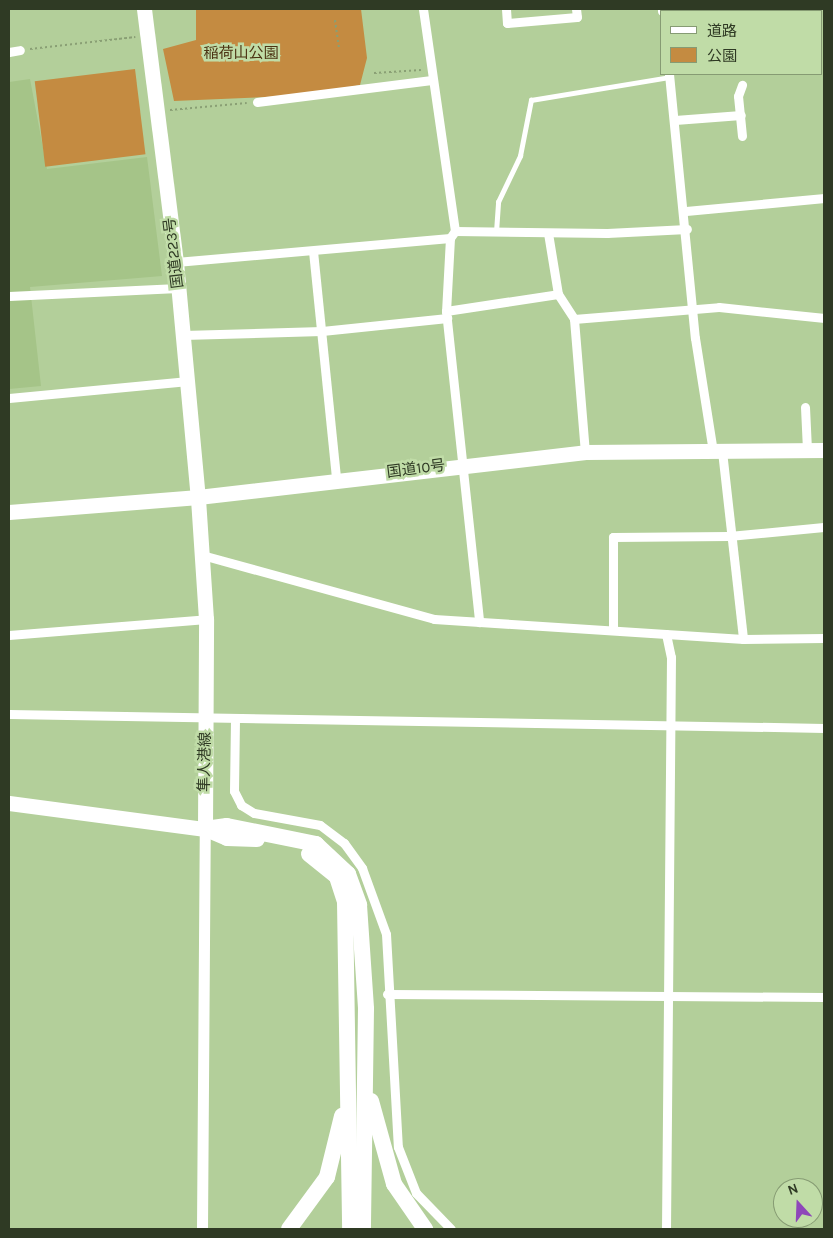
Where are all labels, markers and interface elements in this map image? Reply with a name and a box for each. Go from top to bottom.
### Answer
legend [660,10,823,75]
text: 道路 [707,22,737,40]
park label: 稲荷山公園 [204,45,278,63]
text: 公園 [707,47,737,65]
street label: 国道223号 [161,217,187,289]
street label: 国道10号 [386,456,446,482]
street label: 隼人港線 [195,732,215,792]
north arrow [773,1178,823,1228]
text: N [785,1180,801,1199]

